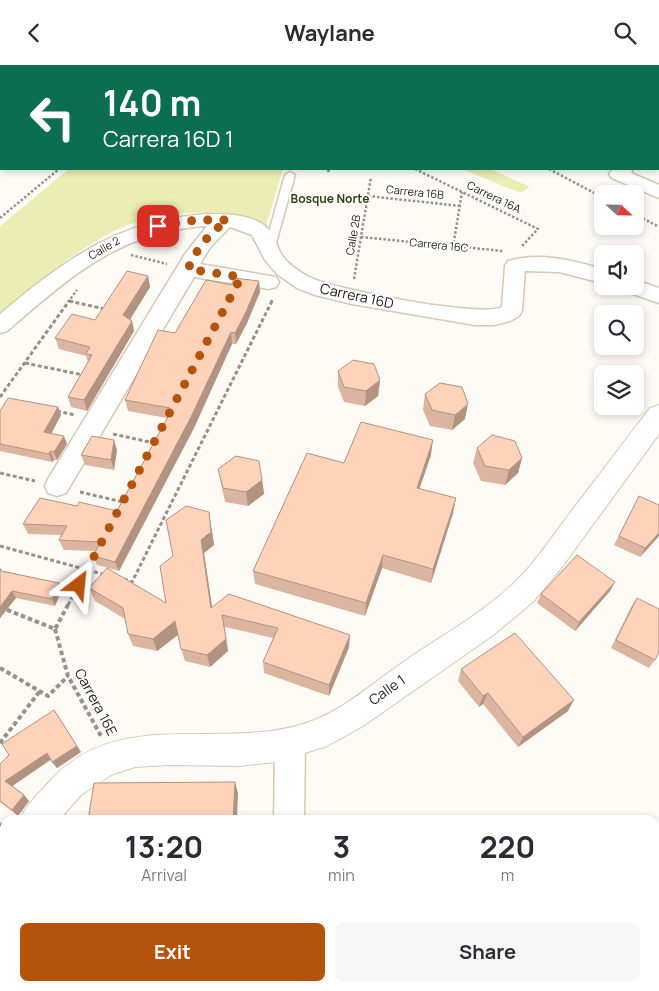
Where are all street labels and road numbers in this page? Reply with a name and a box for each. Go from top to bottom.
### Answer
street label: Carrera 16A [465,177,524,216]
street label: Carrera 16B [385,181,445,202]
street label: Calle 2B [342,213,363,256]
street label: Calle 2 [85,233,122,263]
street label: Carrera 16C [409,234,469,255]
street label: Carrera 16D [319,278,396,313]
street label: Carrera 16E [71,665,122,739]
street label: Calle 1 [365,670,409,709]

